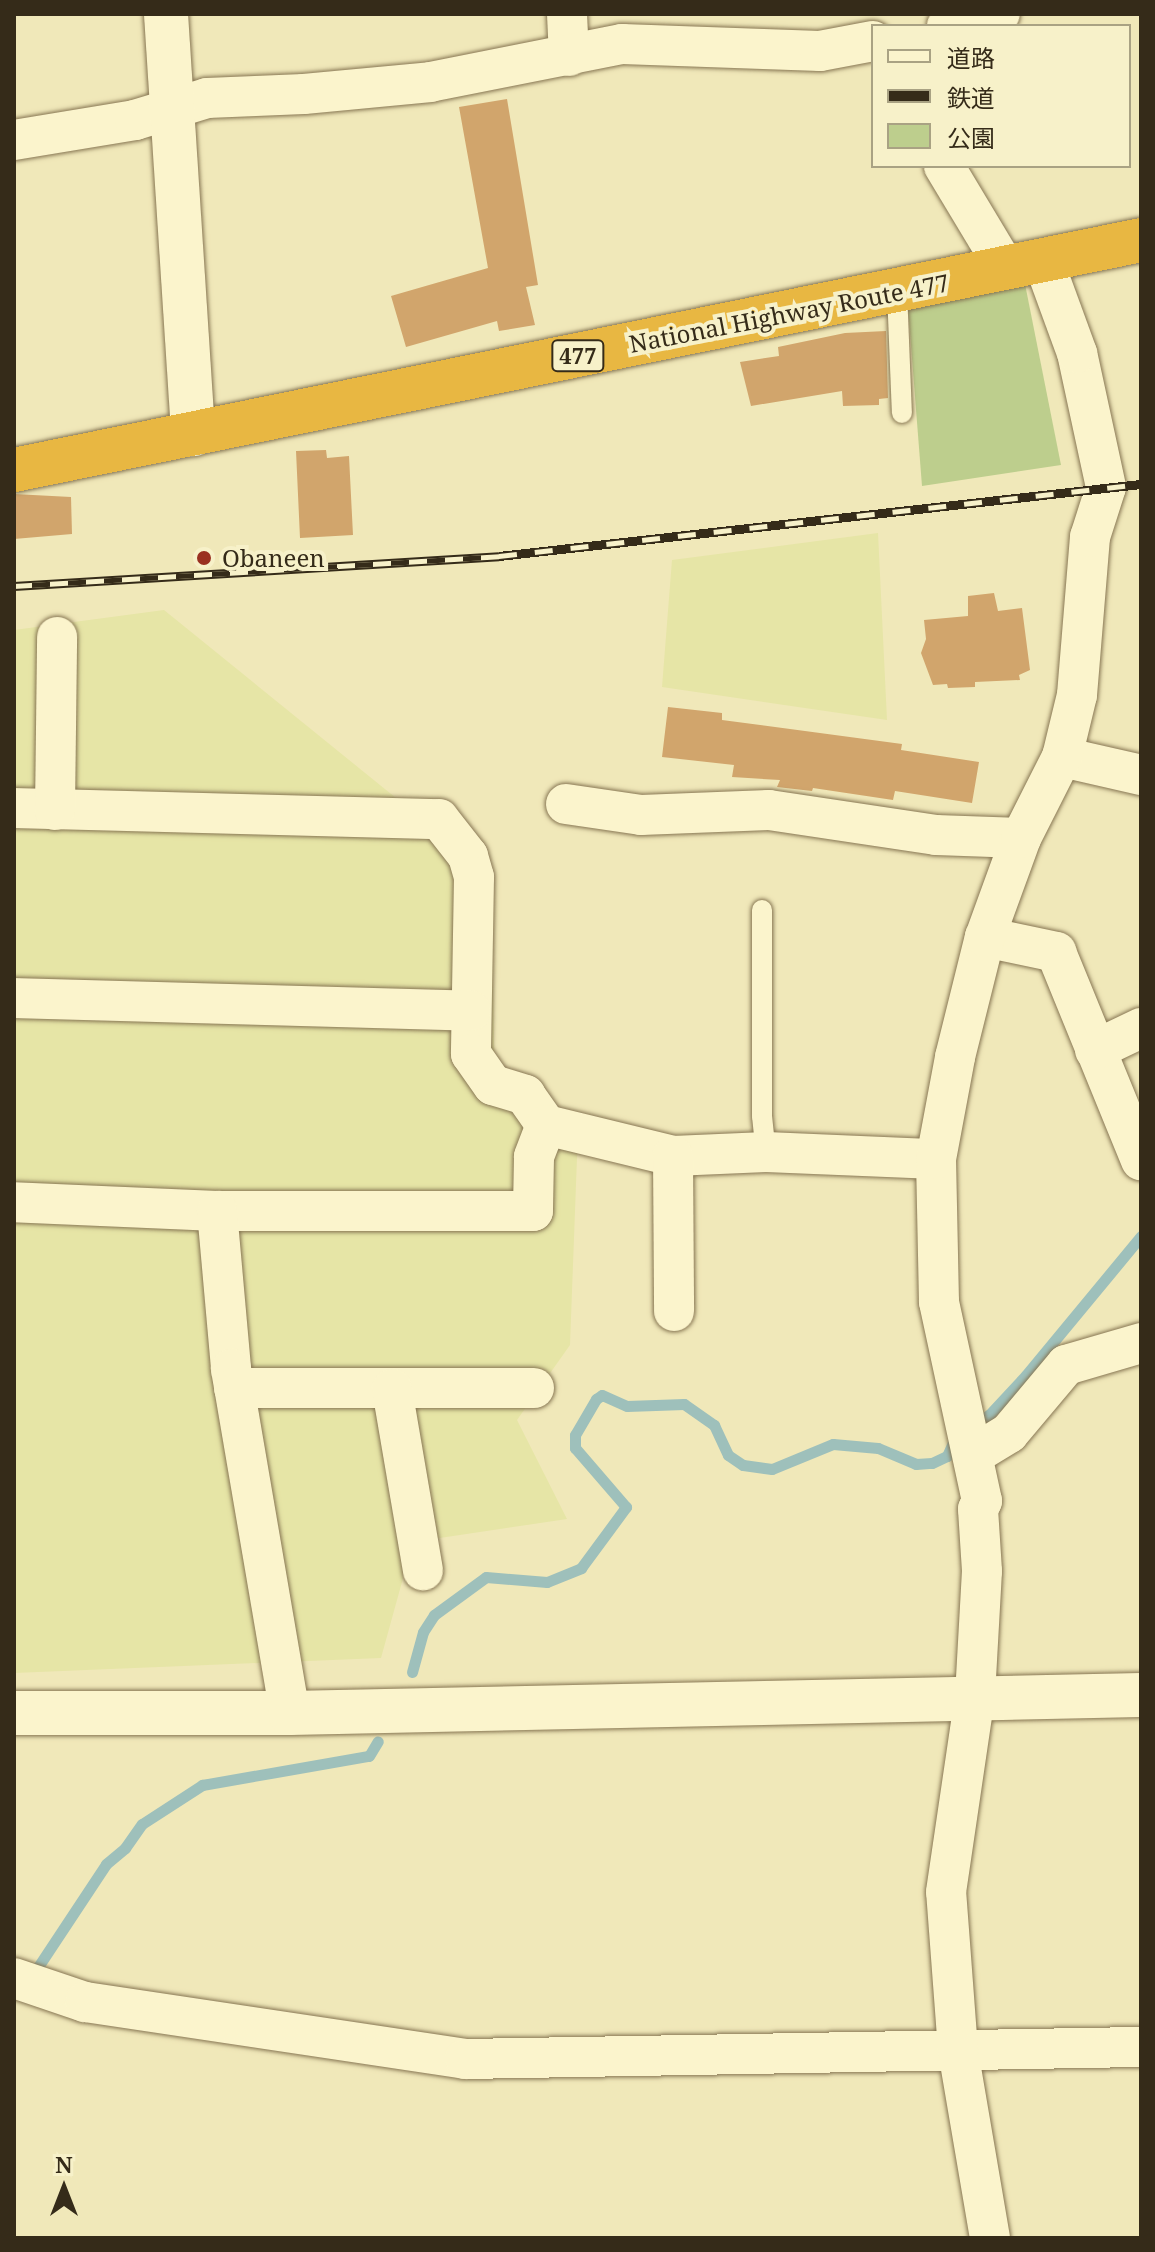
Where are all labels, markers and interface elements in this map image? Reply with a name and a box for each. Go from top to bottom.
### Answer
legend [871,24,1131,168]
text: 道路 [947,41,995,74]
text: 鉄道 [947,81,995,114]
text: 公園 [947,121,995,154]
street label: National Highway Route 477 [627,268,951,358]
road number: 477 [550,338,606,374]
place label: Obaneen [222,544,325,572]
marker: Obaneen [193,547,215,569]
north arrow [24,2148,104,2228]
text: N [55,2149,73,2179]

